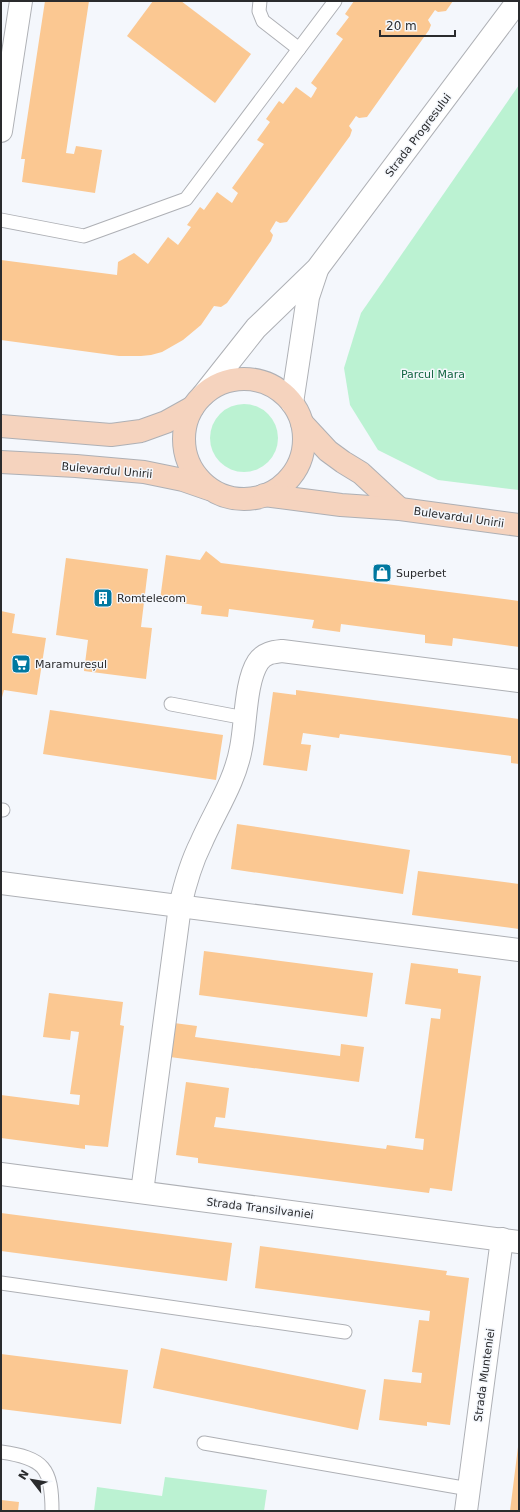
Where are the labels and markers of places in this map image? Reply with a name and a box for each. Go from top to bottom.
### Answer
shop icon: Superbet [371,562,393,584]
place label: Superbet [396,567,447,580]
building icon: Romtelecom [92,587,114,609]
place label: Romtelecom [117,592,186,605]
supermarket icon: Maramureșul [10,653,32,675]
place label: Maramureșul [35,658,107,671]

